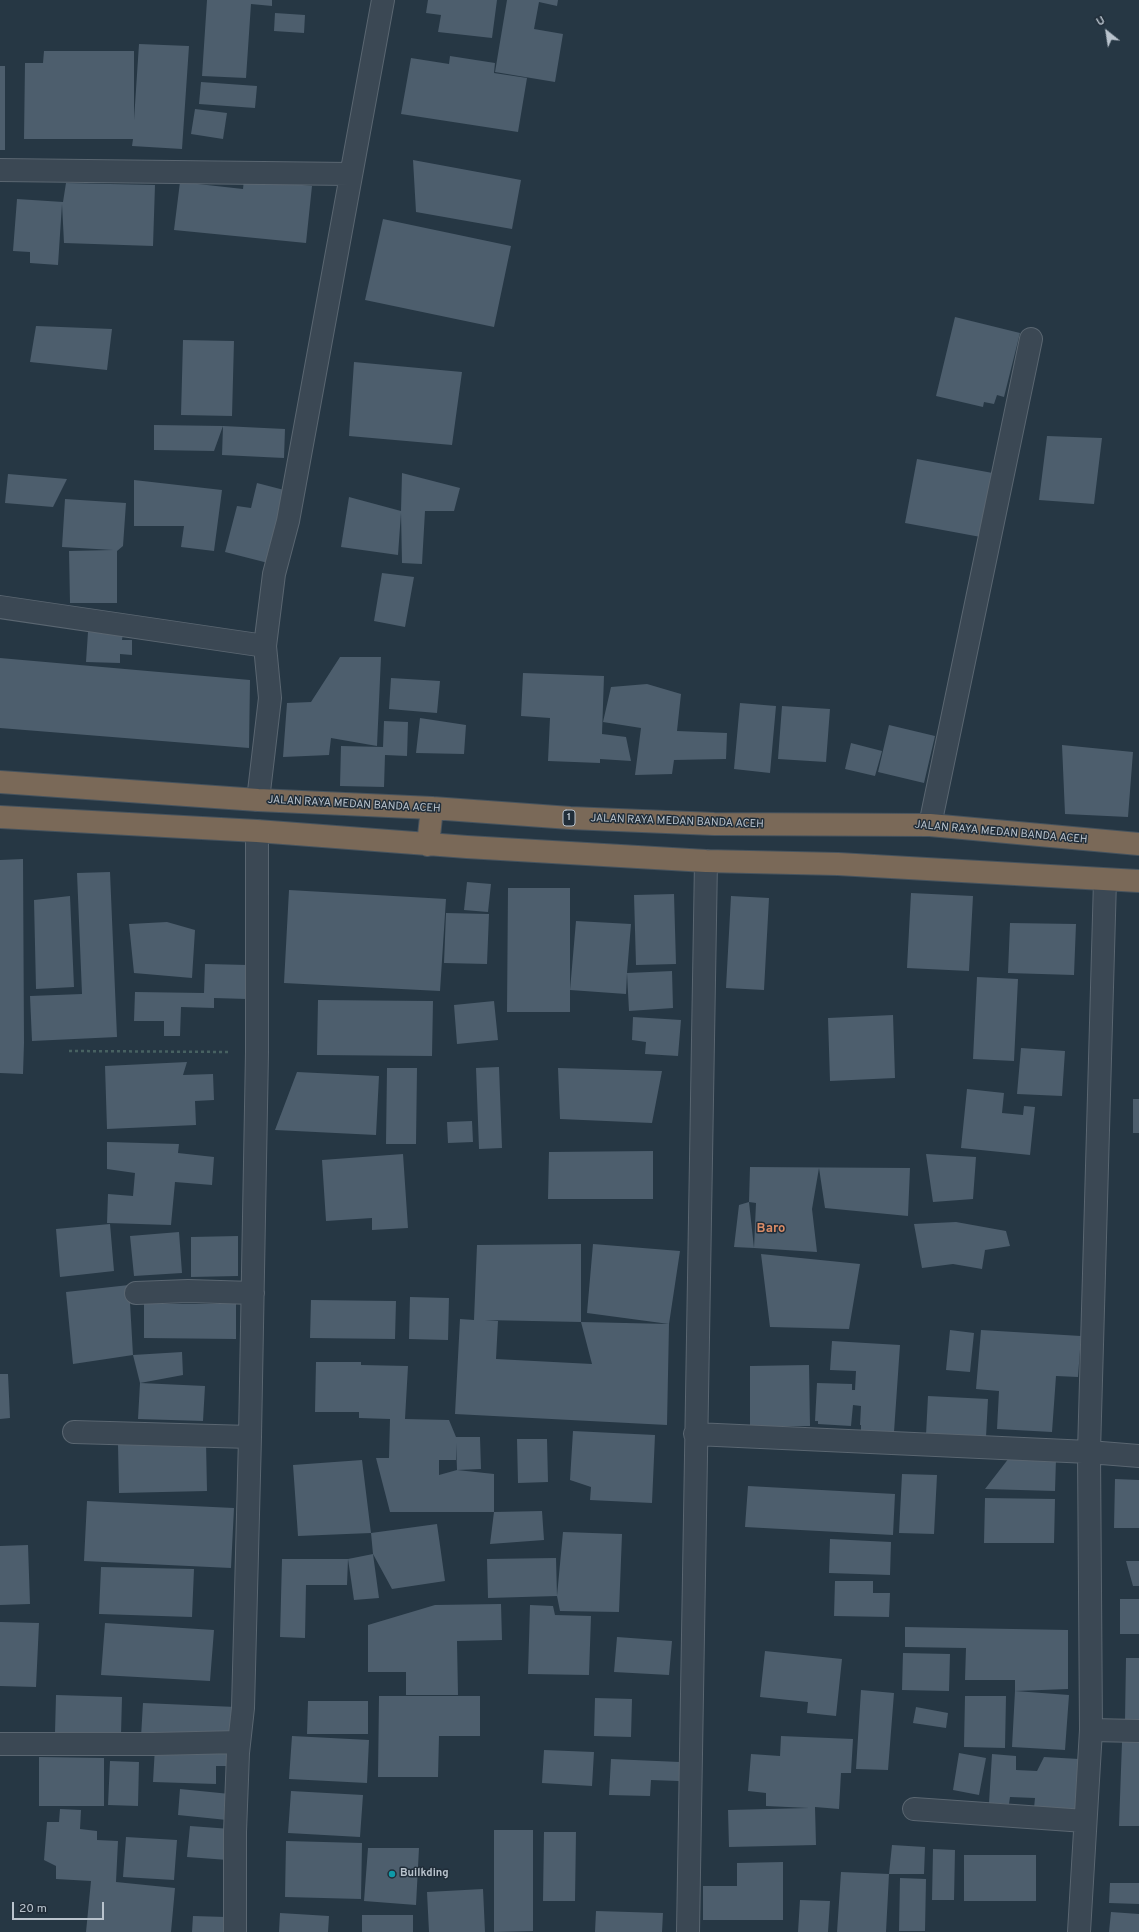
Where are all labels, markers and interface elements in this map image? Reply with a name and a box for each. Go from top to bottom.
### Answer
north arrow [1087,12,1127,52]
text: U [1094,14,1108,30]
street label: JALAN RAYA MEDAN BANDA ACEH [267,794,441,816]
road number: 1 [563,810,575,826]
street label: JALAN RAYA MEDAN BANDA ACEH [590,812,764,832]
street label: JALAN RAYA MEDAN BANDA ACEH [914,819,1088,847]
district label: Baro [757,1221,785,1237]
place label: Builkding [400,1867,449,1881]
marker: Builkding [387,1869,397,1879]
scale bar [14,1894,106,1920]
text: 20 m [19,1901,47,1917]

